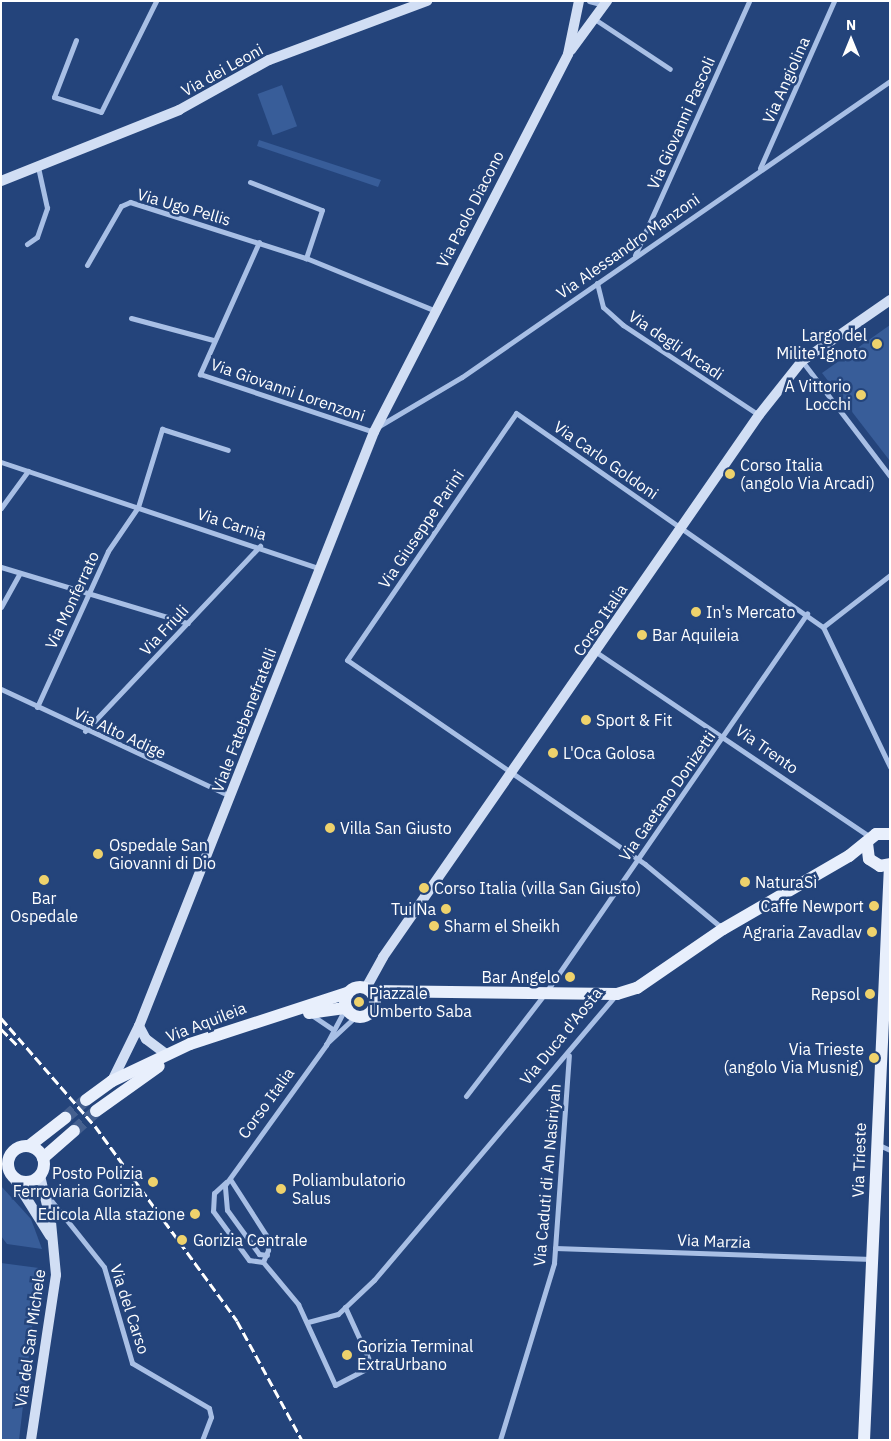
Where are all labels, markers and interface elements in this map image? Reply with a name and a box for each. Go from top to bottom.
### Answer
north arrow [826,15,876,65]
text: N [846,16,856,34]
street label: Via Angiolina [758,34,814,126]
street label: Via dei Leoni [178,40,266,100]
street label: Via Giovanni Pascoli [643,54,719,192]
street label: Via Paolo Diacono [432,147,508,271]
street label: Via Ugo Pellis [135,184,233,230]
street label: Via Alessandro Manzoni [553,189,703,303]
street label: Via degli Arcadi [625,306,727,384]
place label: Largo del Milite Ignoto [776,325,867,363]
marker: Largo del Milite Ignoto [871,338,883,350]
street label: Via Giovanni Lorenzoni [208,355,368,425]
place label: A Vittorio Locchi [784,376,851,414]
marker: A Vittorio Locchi [855,389,867,401]
street label: Via Carlo Goldoni [550,417,662,503]
place label: Corso Italia (angolo Via Arcadi) [740,455,875,493]
street label: Via Giuseppe Parini [374,466,468,592]
marker: Corso Italia (angolo Via Arcadi) [724,468,736,480]
street label: Via Carnia [195,504,269,544]
street label: Via Monferrato [41,548,103,652]
street label: Corso Italia [569,580,631,660]
street label: Via Friuli [136,601,192,659]
place label: In's Mercato [706,602,795,622]
marker: In's Mercato [690,606,702,618]
place label: Bar Aquileia [652,625,739,645]
marker: Bar Aquileia [636,629,648,641]
street label: Viale Fatebenefratelli [208,645,280,795]
street label: Via Alto Adige [71,703,169,763]
place label: Sport & Fit [596,710,672,730]
marker: Sport & Fit [580,714,592,726]
street label: Via Trento [732,720,802,778]
street label: Via Gaetano Donizetti [615,727,719,865]
place label: L'Oca Golosa [563,743,655,763]
marker: L'Oca Golosa [547,747,559,759]
place label: Villa San Giusto [340,818,452,838]
marker: Villa San Giusto [324,822,336,834]
place label: Ospedale San Giovanni di Dio [109,835,216,873]
marker: Ospedale San Giovanni di Dio [91,847,105,861]
place label: NaturaSì [755,872,817,892]
marker: Bar Ospedale [38,874,50,886]
marker: NaturaSì [739,876,751,888]
place label: Corso Italia (villa San Giusto) [434,878,641,898]
marker: Corso Italia (villa San Giusto) [418,882,430,894]
place label: Bar Ospedale [10,888,78,926]
place label: Caffe Newport [761,896,864,916]
place label: Tui Na [391,899,436,919]
marker: Caffe Newport [868,900,880,912]
marker: Tui Na [440,903,452,915]
place label: Sharm el Sheikh [444,916,560,936]
marker: Sharm el Sheikh [428,920,440,932]
place label: Agraria Zavadlav [743,922,862,942]
marker: Agraria Zavadlav [866,926,878,938]
place label: Bar Angelo [482,967,560,987]
marker: Bar Angelo [564,971,576,983]
place label: Piazzale Umberto Saba [369,983,472,1021]
street label: Via Duca d'Aosta [516,983,606,1089]
place label: Repsol [811,984,860,1004]
marker: Repsol [864,988,876,1000]
marker: Piazzale Umberto Saba [353,996,365,1008]
street label: Via Aquileia [163,998,249,1046]
place label: Via Trieste (angolo Via Musnig) [723,1039,864,1077]
marker: Via Trieste (angolo Via Musnig) [868,1052,880,1064]
street label: Corso Italia [234,1064,298,1142]
street label: Via Caduti di An Nasiriyah [529,1083,565,1267]
street label: Via Trieste [848,1122,870,1198]
place label: Posto Polizia Ferroviaria Gorizia [13,1163,143,1201]
place label: Poliambulatorio Salus [292,1170,406,1208]
marker: Posto Polizia Ferroviaria Gorizia [147,1176,159,1188]
marker: Poliambulatorio Salus [274,1182,288,1196]
place label: Edicola Alla stazione [38,1204,185,1224]
marker: Edicola Alla stazione [189,1208,201,1220]
place label: Gorizia Centrale [193,1230,308,1250]
street label: Via Marzia [677,1230,751,1252]
marker: Gorizia Centrale [175,1233,189,1247]
street label: Via del Carso [106,1262,154,1356]
street label: Via del San Michele [11,1268,49,1408]
place label: Gorizia Terminal ExtraUrbano [357,1336,473,1374]
marker: Gorizia Terminal ExtraUrbano [341,1349,353,1361]

